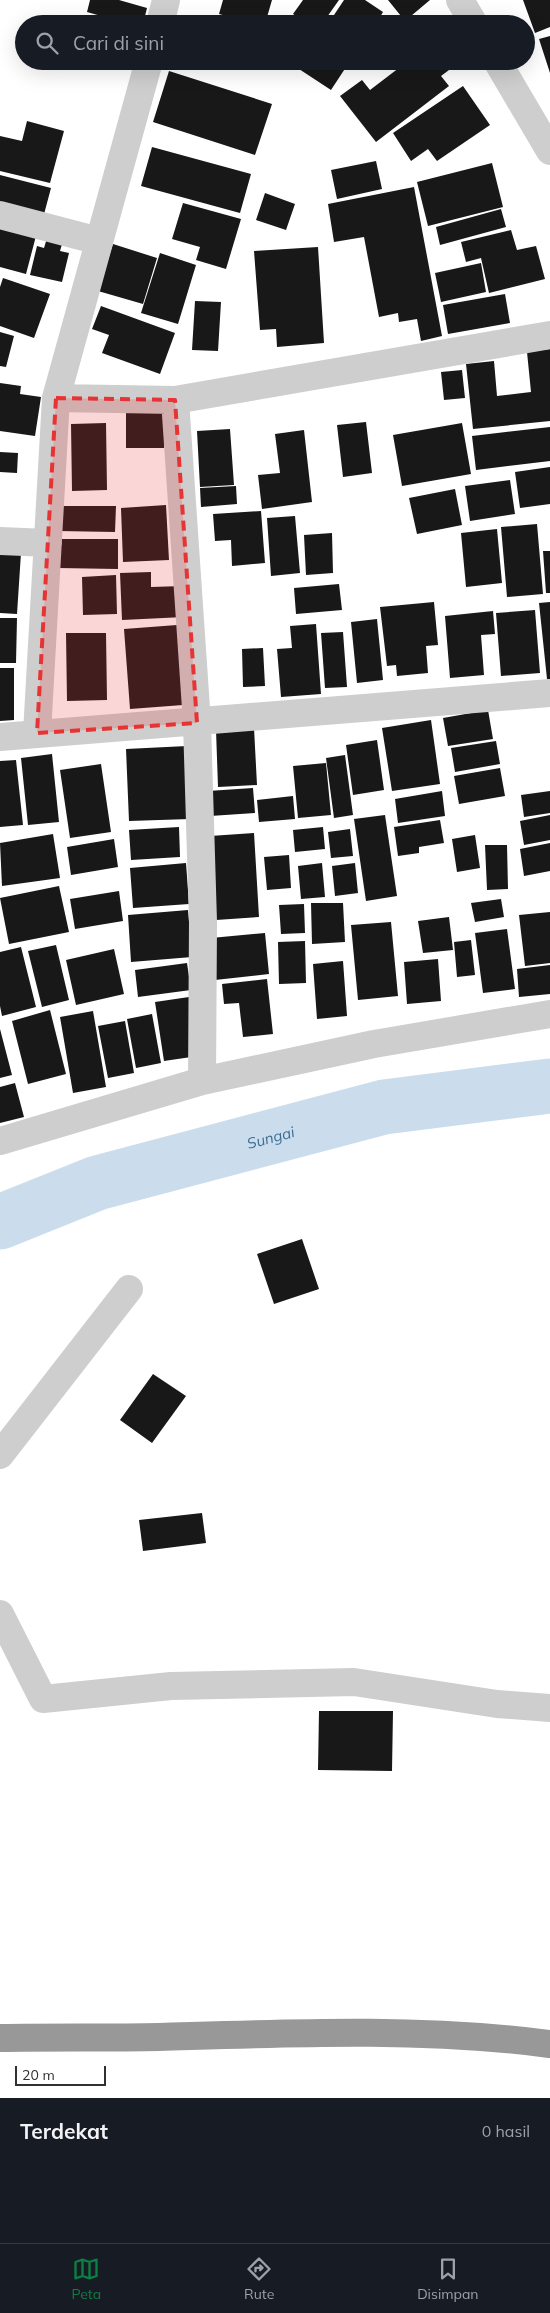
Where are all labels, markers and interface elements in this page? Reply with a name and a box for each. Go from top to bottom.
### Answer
search box [15,15,535,70]
icon: search [33,29,61,57]
text: Cari di sini [73,31,164,55]
water label: Sungai [245,1122,297,1152]
scale bar [15,2063,106,2086]
text: 20 m [22,2066,55,2084]
text: Terdekat [20,2118,108,2144]
text: 0 hasil [482,2121,530,2141]
tab: Peta [71,2255,101,2303]
tab: Rute [244,2255,274,2303]
tab: Disimpan [417,2255,479,2303]

